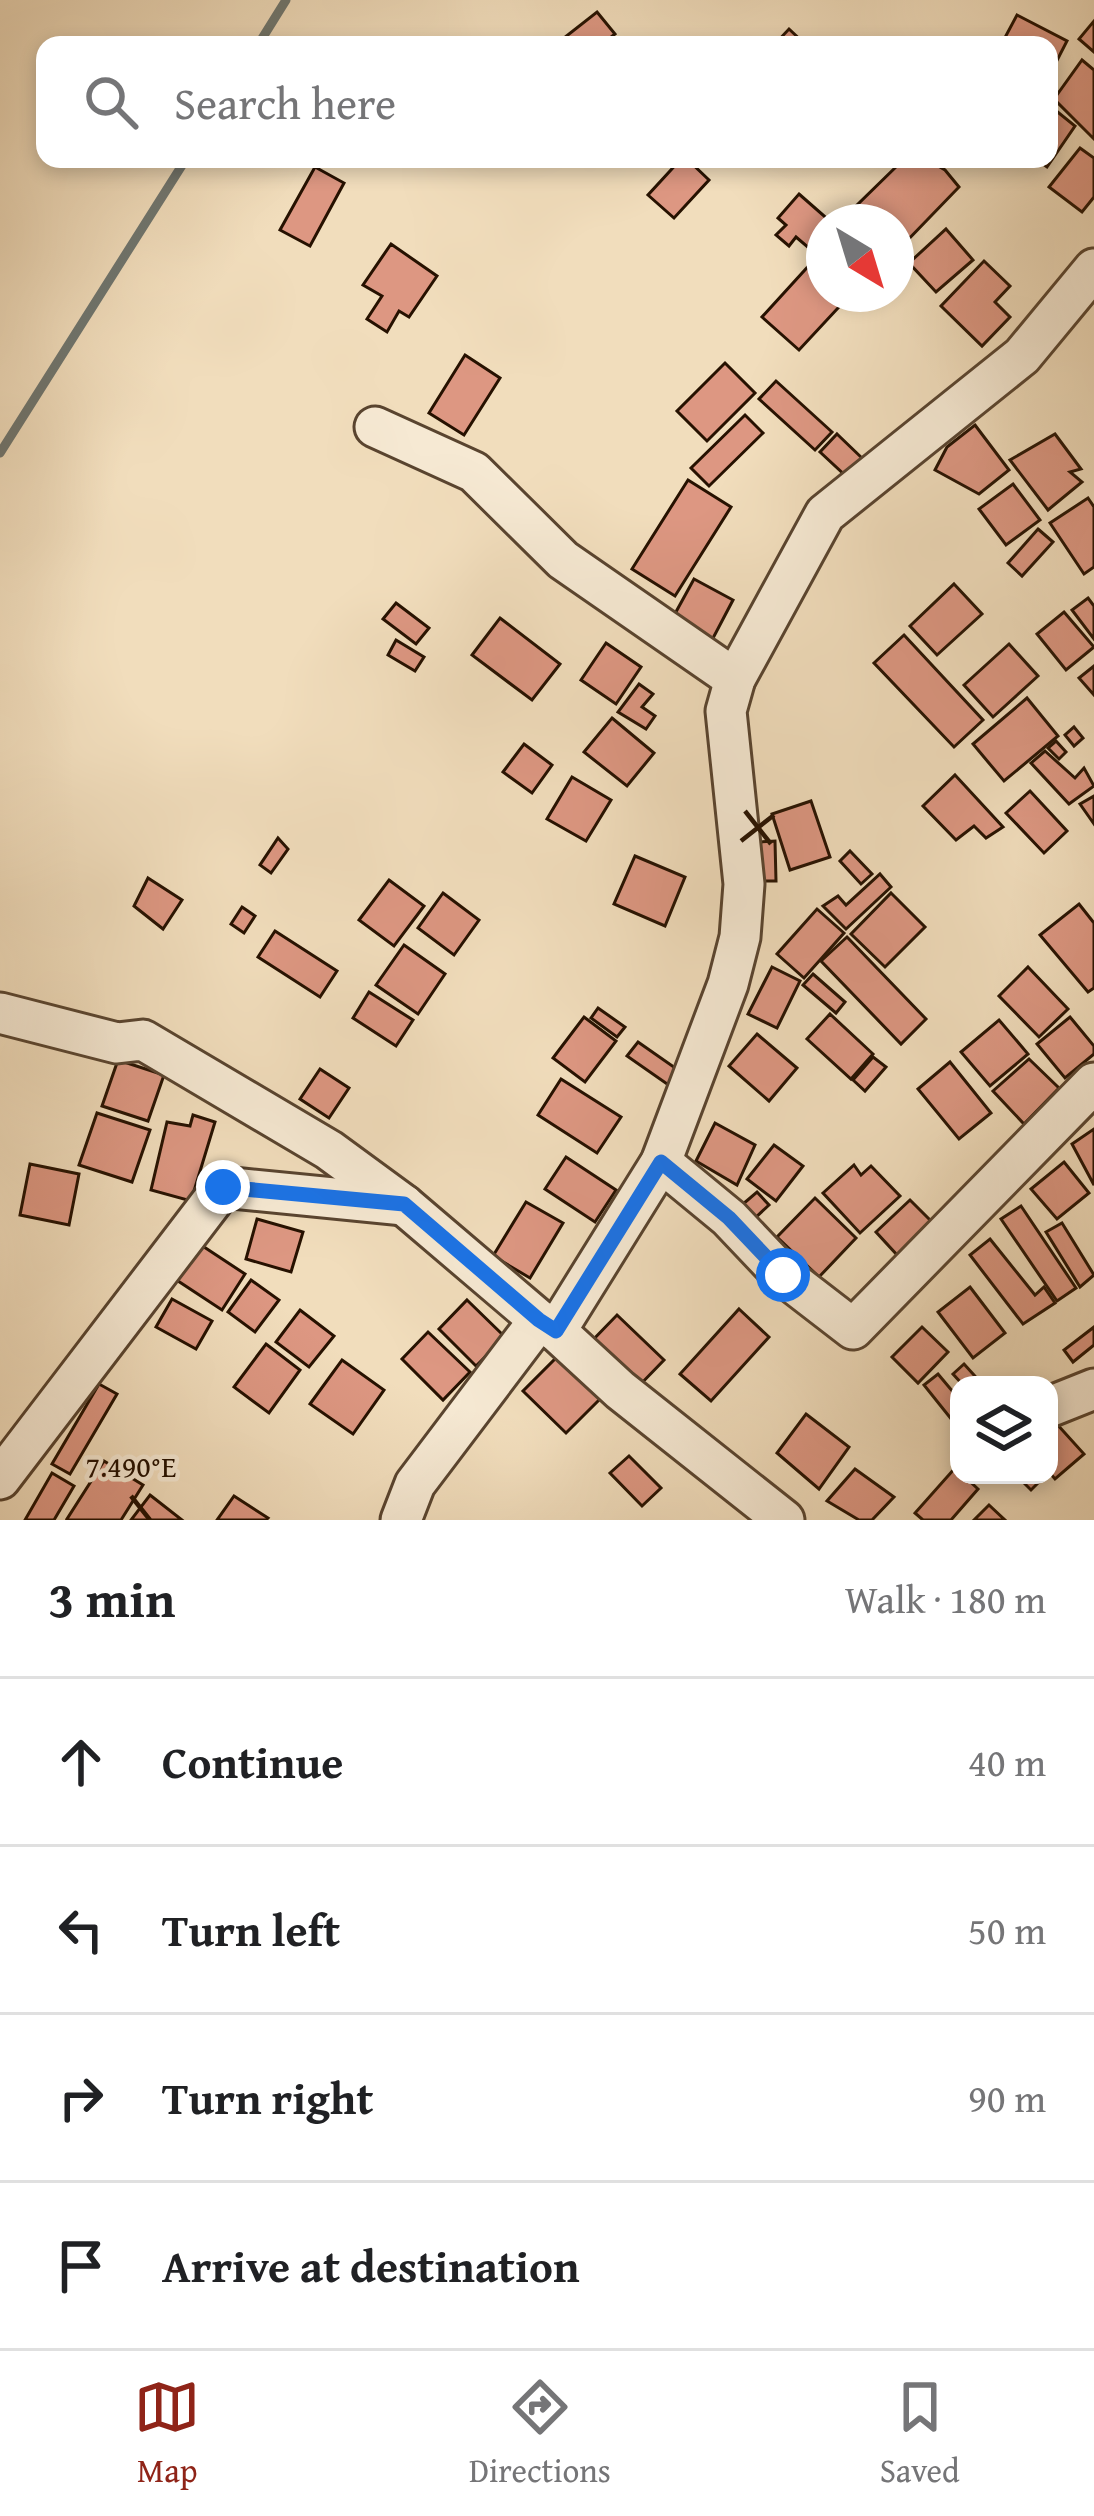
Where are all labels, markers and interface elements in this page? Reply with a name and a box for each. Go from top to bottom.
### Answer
search box [36,36,1058,168]
icon: search [78,69,144,135]
text: Search here [174,70,396,135]
north arrow [806,204,914,312]
route end [196,1160,250,1214]
route start [756,1248,810,1302]
map controls [950,1376,1058,1484]
button: layers [950,1376,1058,1484]
text: 7.490°E [86,1444,176,1488]
text: 3 min [48,1561,175,1636]
text: Walk · 180 m [845,1570,1046,1627]
icon: ahead [48,1729,114,1795]
text: Continue [162,1729,343,1794]
text: 40 m [968,1733,1046,1790]
icon: left [48,1897,114,1963]
text: Turn left [162,1897,340,1962]
text: 50 m [968,1901,1046,1958]
icon: right [48,2065,114,2131]
text: Turn right [162,2065,374,2130]
text: 90 m [968,2069,1046,2126]
icon: arrive [48,2233,114,2299]
text: Arrive at destination [162,2233,580,2298]
tab: Map [134,2374,200,2494]
tab: Directions [469,2374,611,2494]
tab: Saved [880,2374,960,2494]

